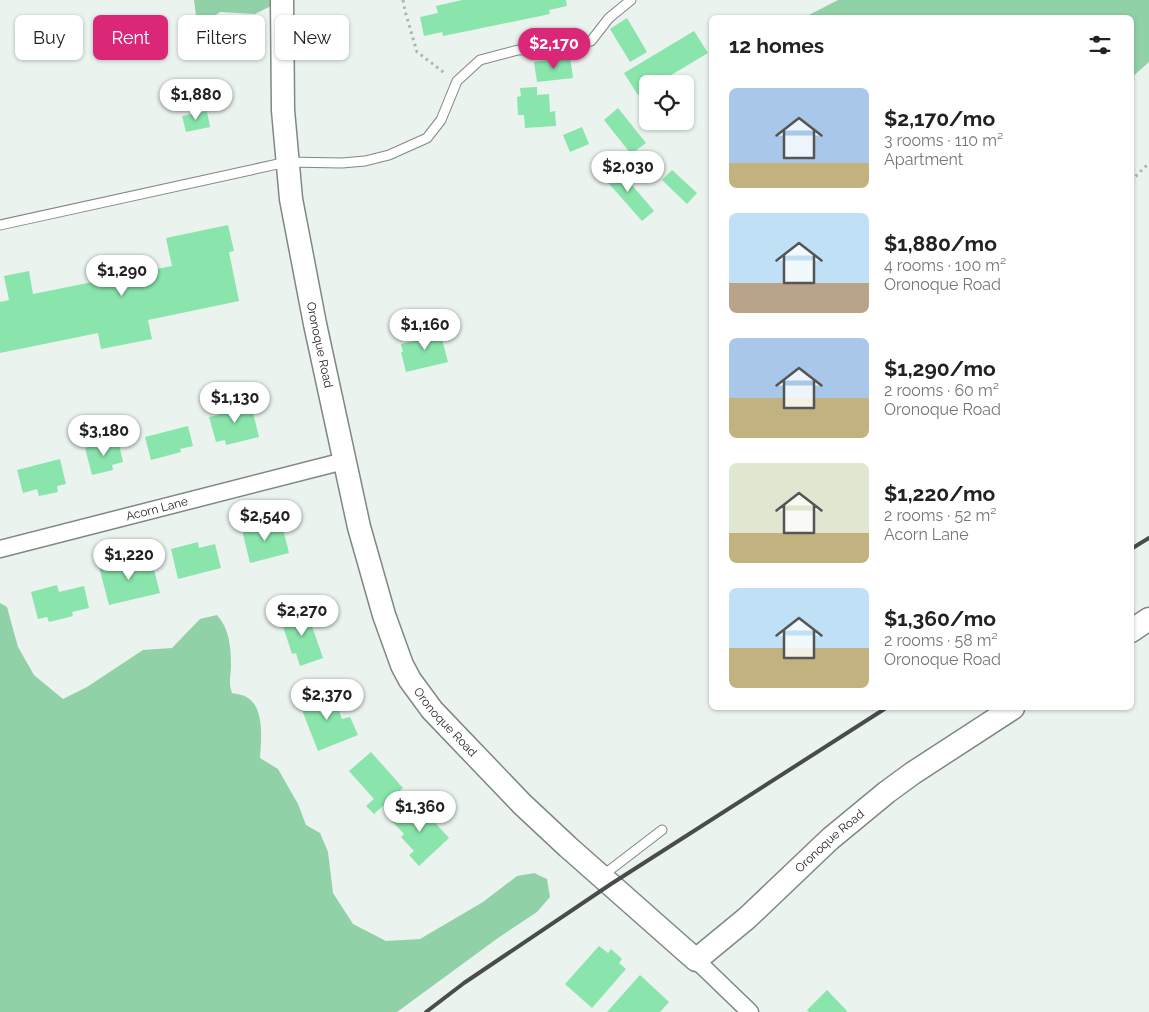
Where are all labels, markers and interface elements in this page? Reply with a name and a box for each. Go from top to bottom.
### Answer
chip: Buy [15,15,83,60]
chip: Rent [93,15,168,60]
chip: Filters [178,15,265,60]
chip: New [275,15,349,60]
pin: $2,170 [513,28,595,70]
icon: filters [1086,31,1114,59]
text: 12 homes [729,33,824,58]
text: $2,170 [529,34,579,53]
map controls [639,75,694,130]
button: locate [639,75,694,130]
pin: $1,880 [155,78,237,121]
text: $1,880 [171,85,221,104]
text: $2,170/mo [884,106,995,131]
icon: home [769,108,829,168]
text: 3 rooms · 110 m² [884,131,1003,150]
pin: $2,030 [587,150,669,193]
text: Apartment [884,150,963,169]
text: $2,030 [602,157,654,176]
text: $1,880/mo [884,231,997,256]
icon: home [769,233,829,293]
pin: $1,290 [81,254,163,297]
text: 4 rooms · 100 m² [884,256,1006,275]
text: $1,290 [97,261,147,280]
text: Oronoque Road [884,275,1001,294]
street label: Oronoque Road [304,301,336,389]
pin: $1,160 [384,308,466,351]
text: $1,160 [400,315,450,334]
text: $1,290/mo [884,356,996,381]
icon: home [769,358,829,418]
text: 2 rooms · 60 m² [884,381,999,400]
pin: $1,130 [194,382,276,424]
text: $1,130 [211,388,259,407]
text: Oronoque Road [884,400,1001,419]
pin: $3,180 [63,414,145,457]
text: $3,180 [79,421,129,440]
text: $1,220/mo [884,481,995,506]
icon: home [769,483,829,543]
street label: Acorn Lane [124,494,189,523]
pin: $2,540 [224,500,306,542]
text: $2,540 [240,506,290,525]
text: 2 rooms · 52 m² [884,506,996,525]
text: Acorn Lane [884,525,969,544]
pin: $1,220 [88,538,170,581]
text: $1,220 [104,545,154,564]
pin: $2,270 [261,594,343,637]
text: $2,270 [277,601,327,620]
text: $1,360/mo [884,606,996,631]
icon: home [769,608,829,668]
text: 2 rooms · 58 m² [884,631,998,650]
text: Oronoque Road [884,650,1001,669]
pin: $2,370 [286,678,368,721]
text: $2,370 [302,685,352,704]
street label: Oronoque Road [411,685,480,759]
pin: $1,360 [379,790,461,833]
text: $1,360 [395,797,445,816]
street label: Oronoque Road [792,807,867,875]

